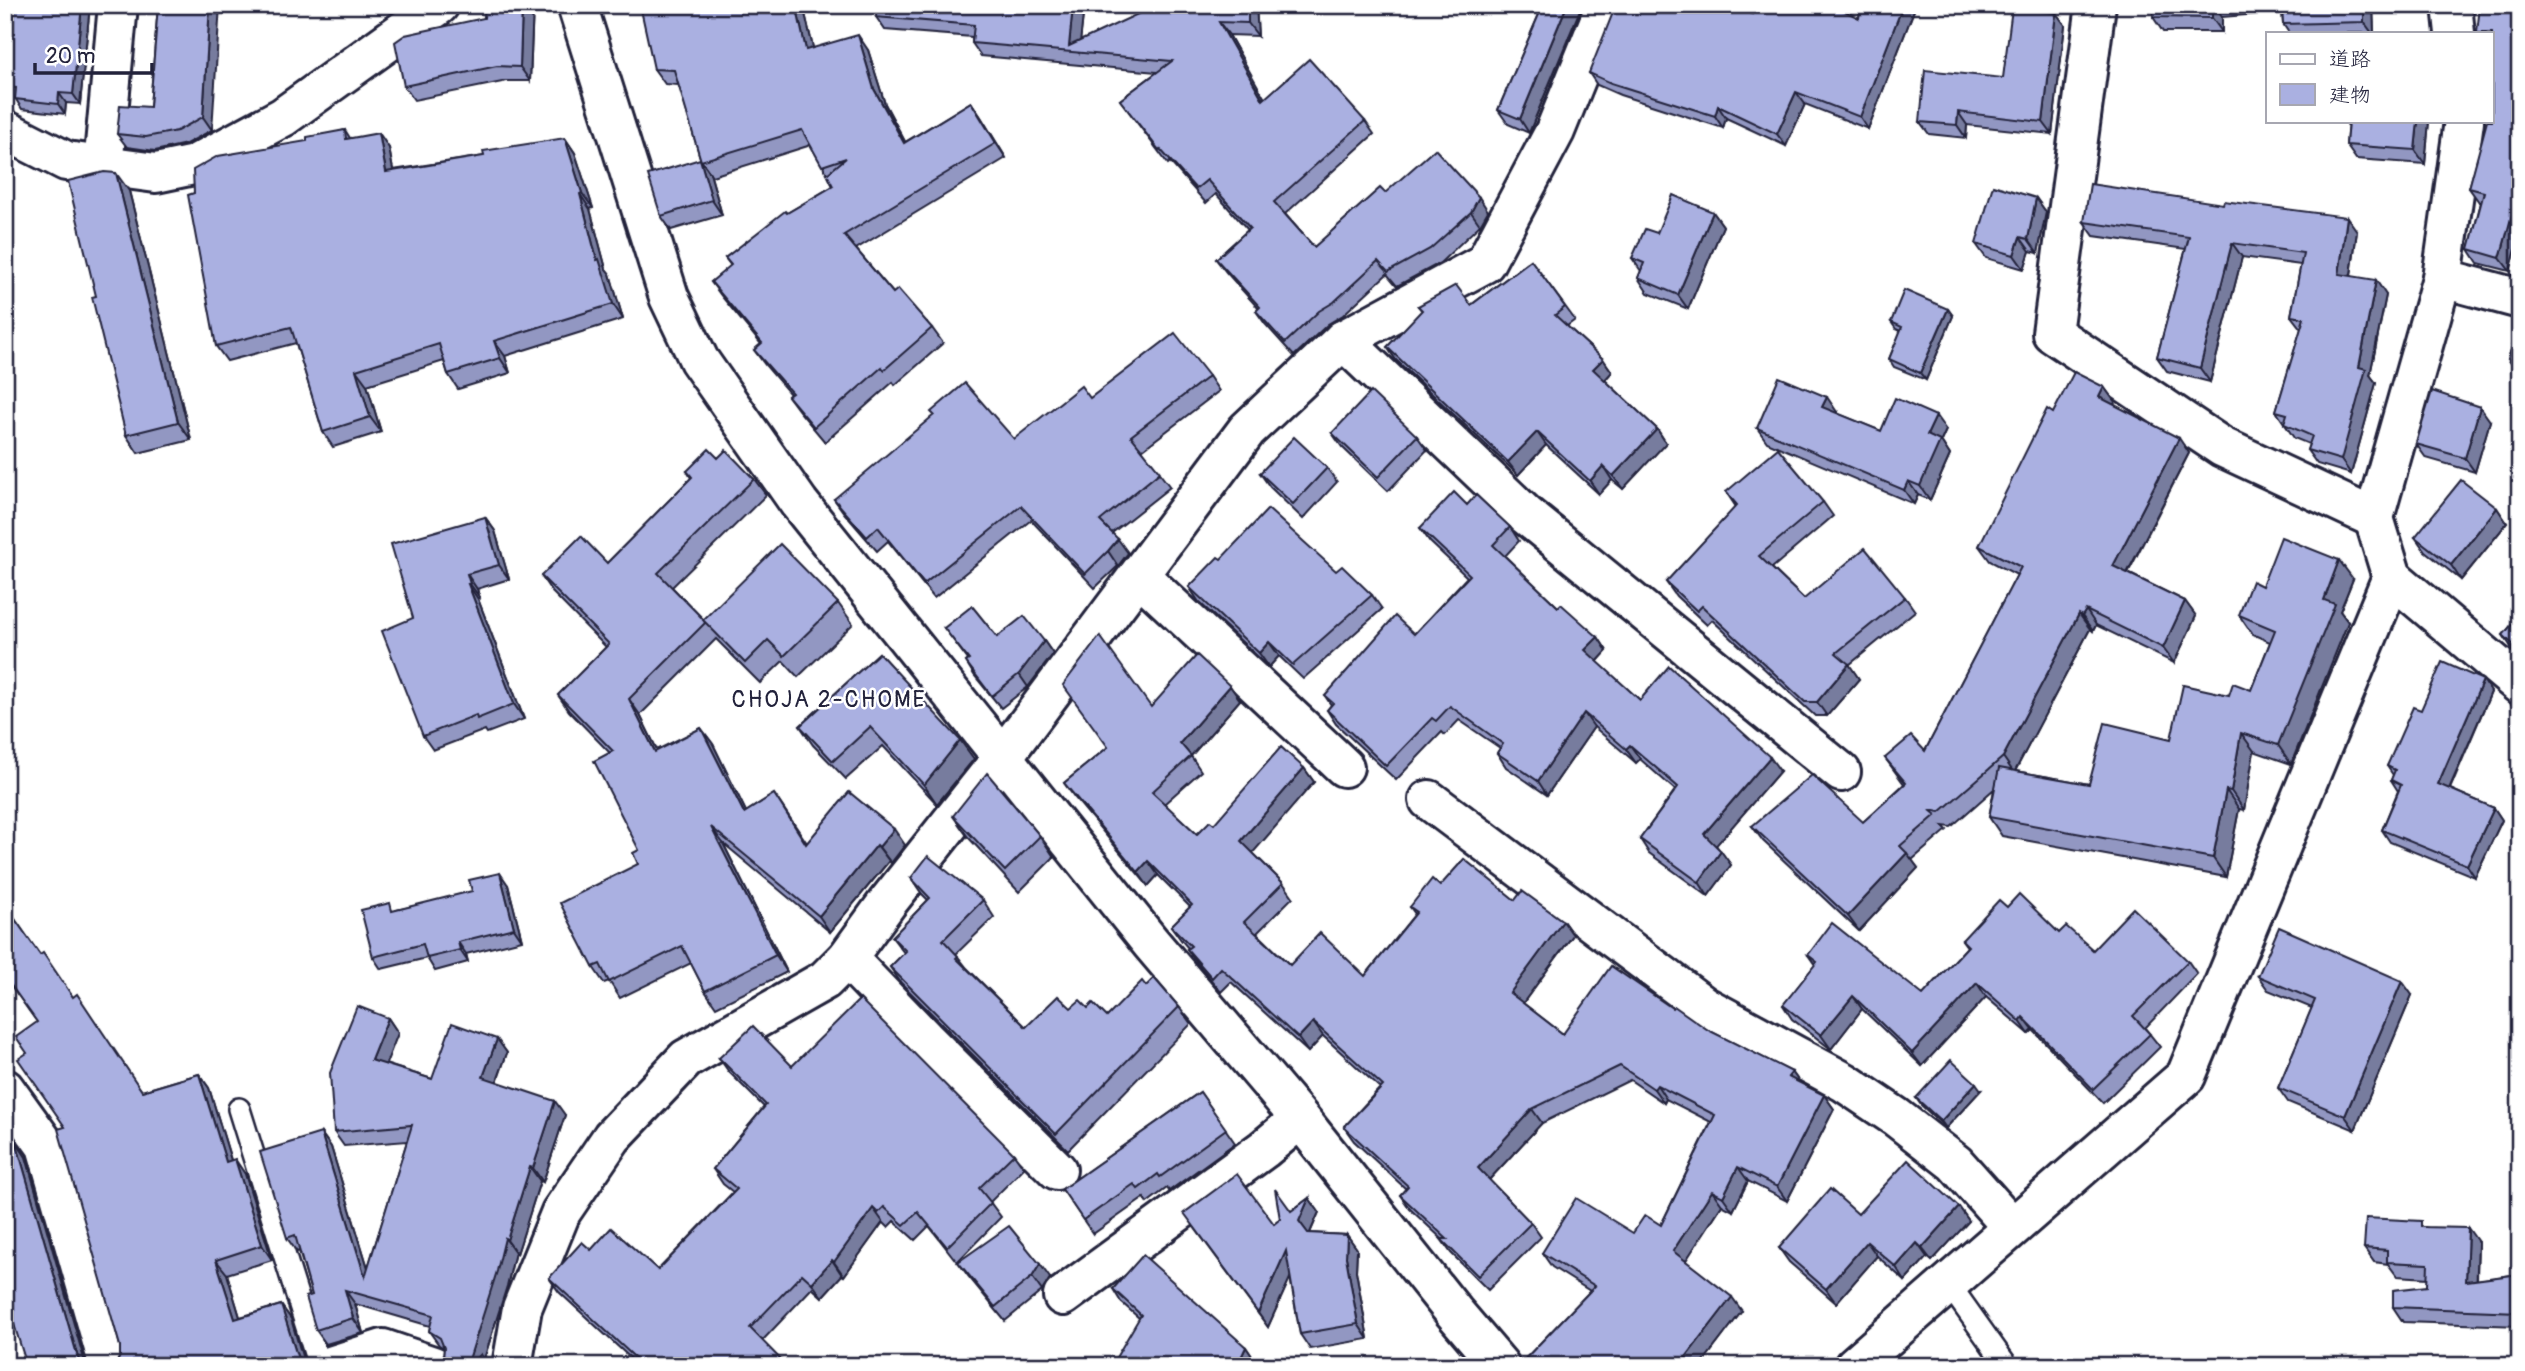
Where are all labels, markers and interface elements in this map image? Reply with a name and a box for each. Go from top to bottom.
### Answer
scale bar [35,32,152,76]
legend [2266,32,2494,122]
text: 20 m [46,43,95,70]
text: 道路 [2329,46,2371,73]
text: 建物 [2329,82,2371,109]
district label: CHOJA 2-CHOME [732,685,926,714]

